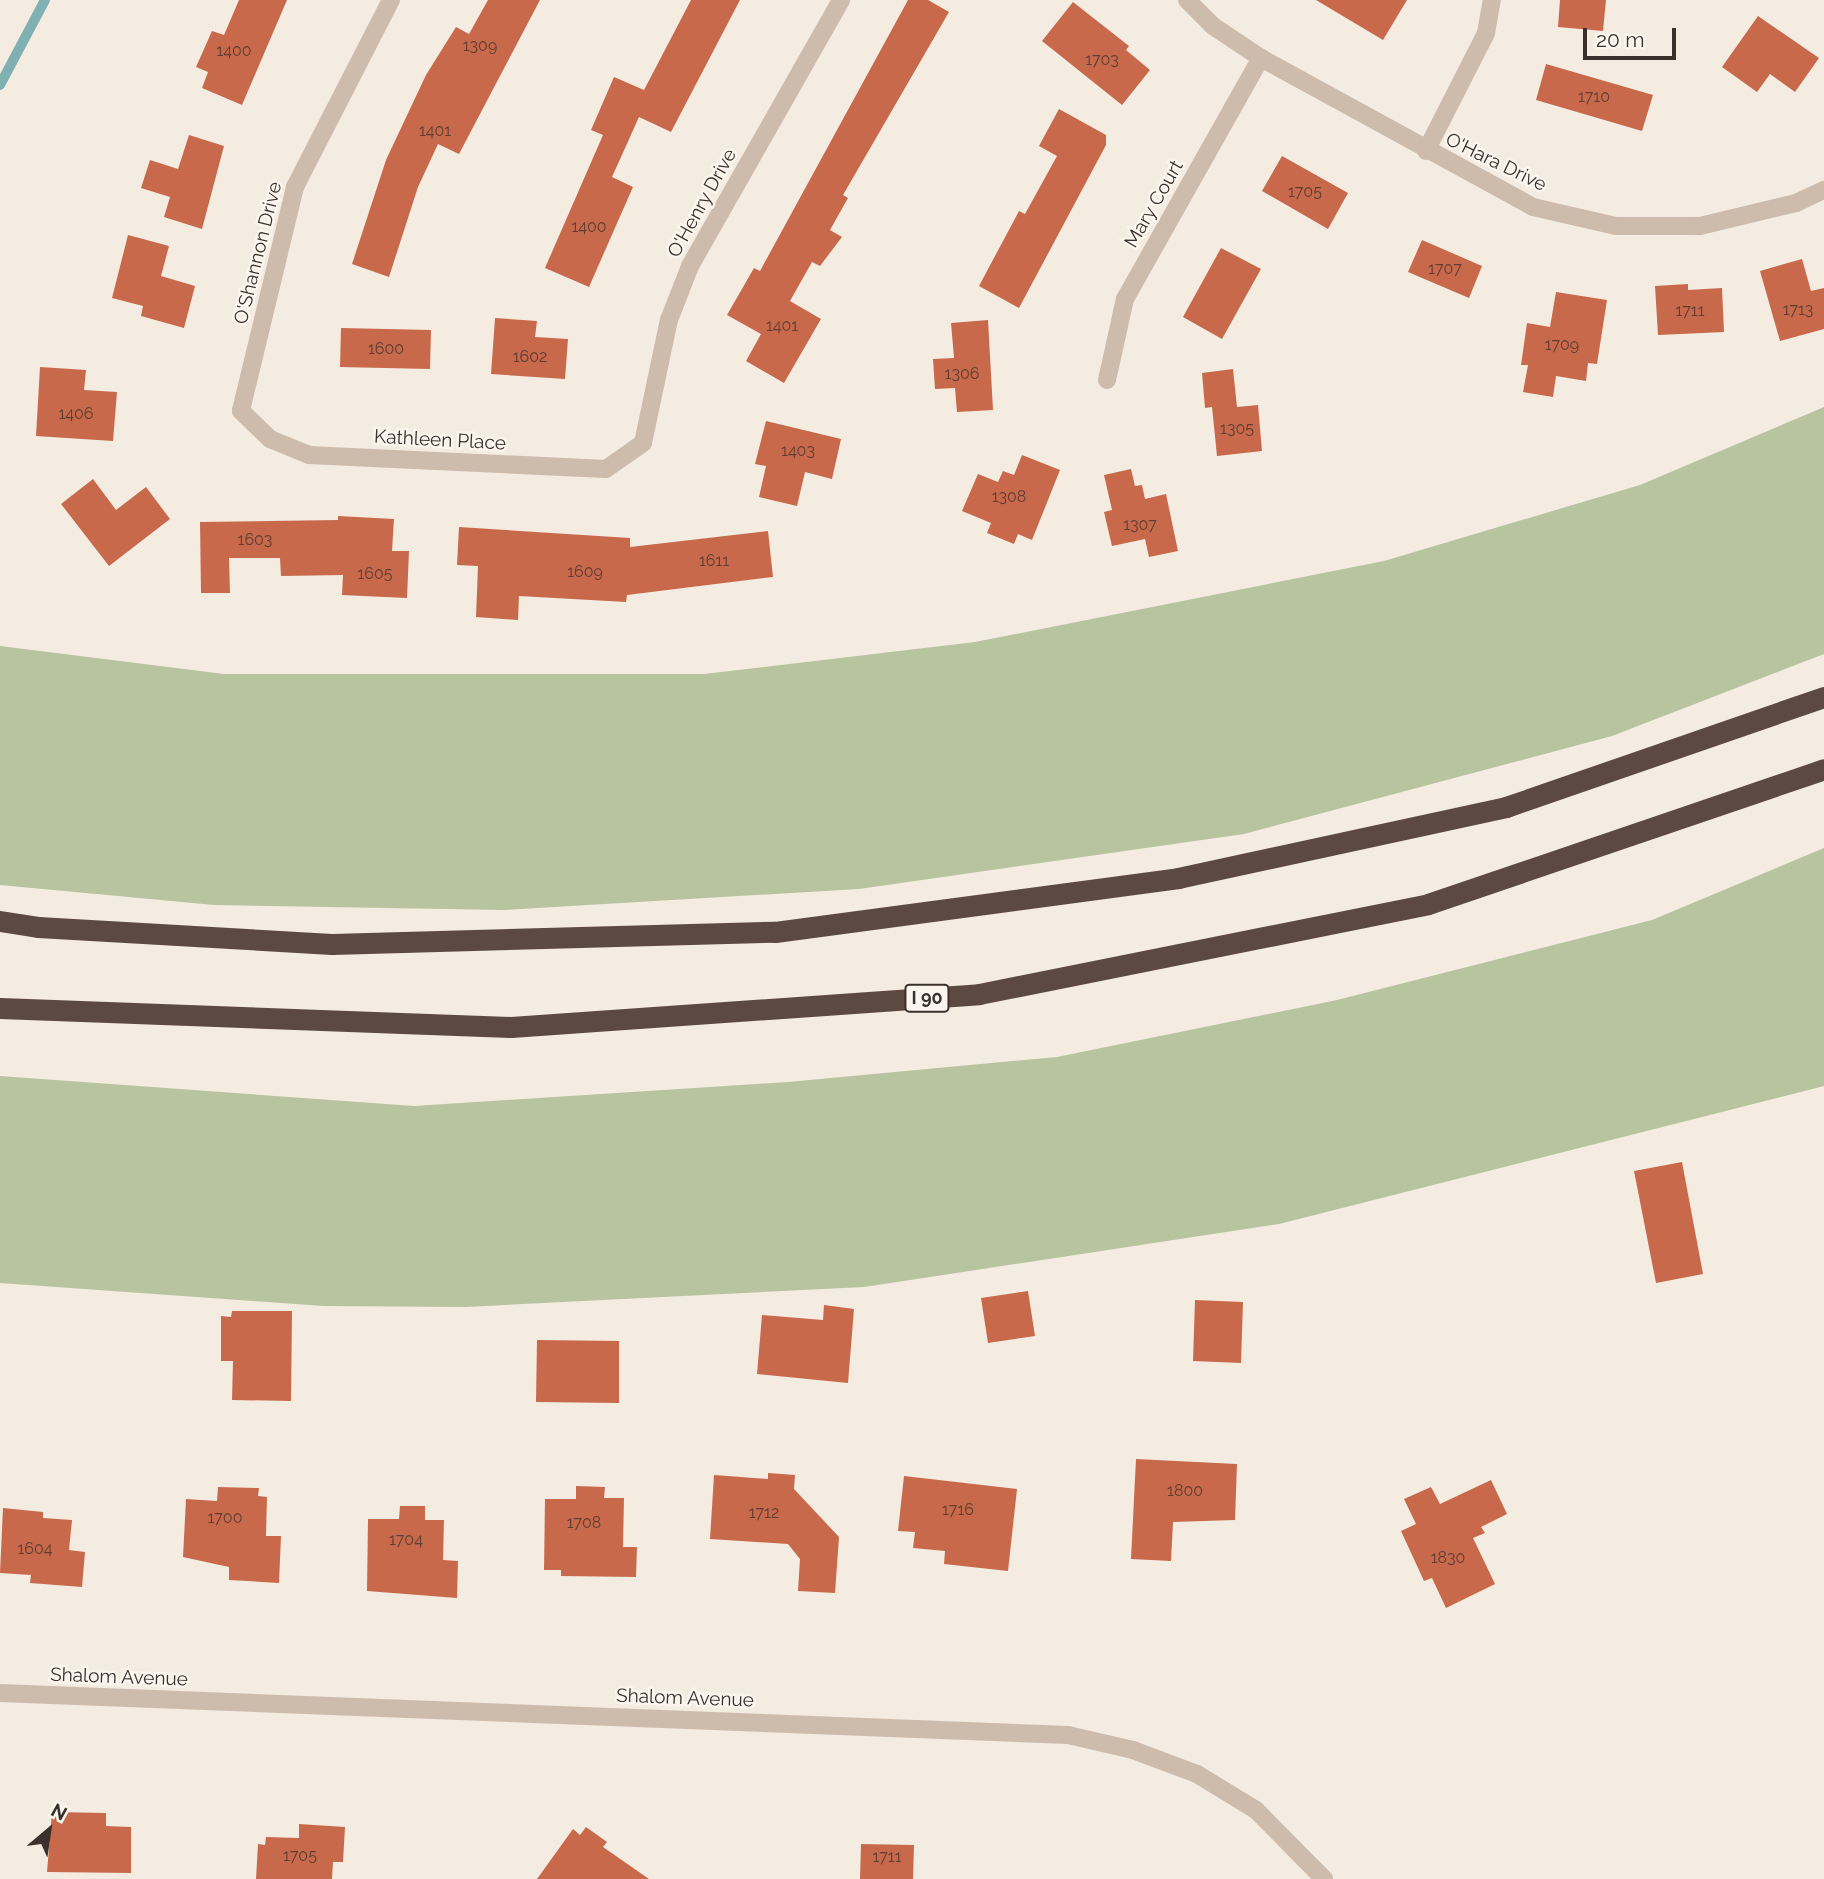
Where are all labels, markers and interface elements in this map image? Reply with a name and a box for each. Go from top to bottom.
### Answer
scale bar [1586,14,1679,58]
text: 20 m [1596,27,1644,52]
house number: 1309 [463,36,497,56]
house number: 1400 [216,41,252,61]
house number: 1703 [1085,50,1119,70]
house number: 1710 [1578,87,1610,107]
house number: 1401 [419,121,451,141]
street label: O'Hara Drive [1442,128,1550,196]
street label: O'Henry Drive [663,144,741,262]
street label: Mary Court [1120,156,1188,252]
street label: O'Shannon Drive [229,180,287,326]
house number: 1705 [1288,182,1322,202]
house number: 1400 [571,217,607,237]
house number: 1707 [1428,259,1462,279]
house number: 1713 [1783,300,1813,320]
house number: 1711 [1675,301,1705,321]
house number: 1401 [766,316,798,336]
house number: 1709 [1545,335,1579,355]
house number: 1600 [368,339,404,359]
house number: 1602 [513,347,547,367]
house number: 1306 [945,364,979,384]
house number: 1406 [58,404,94,424]
house number: 1305 [1220,419,1254,439]
street label: Kathleen Place [373,425,507,455]
house number: 1403 [781,441,815,461]
house number: 1308 [992,487,1026,507]
house number: 1307 [1123,515,1157,535]
house number: 1603 [238,530,272,550]
house number: 1611 [699,551,729,571]
house number: 1609 [567,562,603,582]
house number: 1605 [357,564,393,584]
road number: I 90 [904,984,950,1013]
house number: 1800 [1167,1481,1203,1501]
house number: 1716 [942,1500,974,1520]
house number: 1712 [749,1503,779,1523]
house number: 1700 [208,1508,242,1528]
house number: 1708 [567,1513,601,1533]
house number: 1704 [389,1530,423,1550]
house number: 1604 [17,1539,53,1559]
house number: 1830 [1431,1548,1465,1568]
street label: Shalom Avenue [49,1663,189,1691]
street label: Shalom Avenue [615,1684,755,1712]
north arrow [14,1795,84,1865]
text: N [48,1798,71,1825]
house number: 1705 [283,1846,317,1866]
house number: 1711 [872,1847,902,1867]

